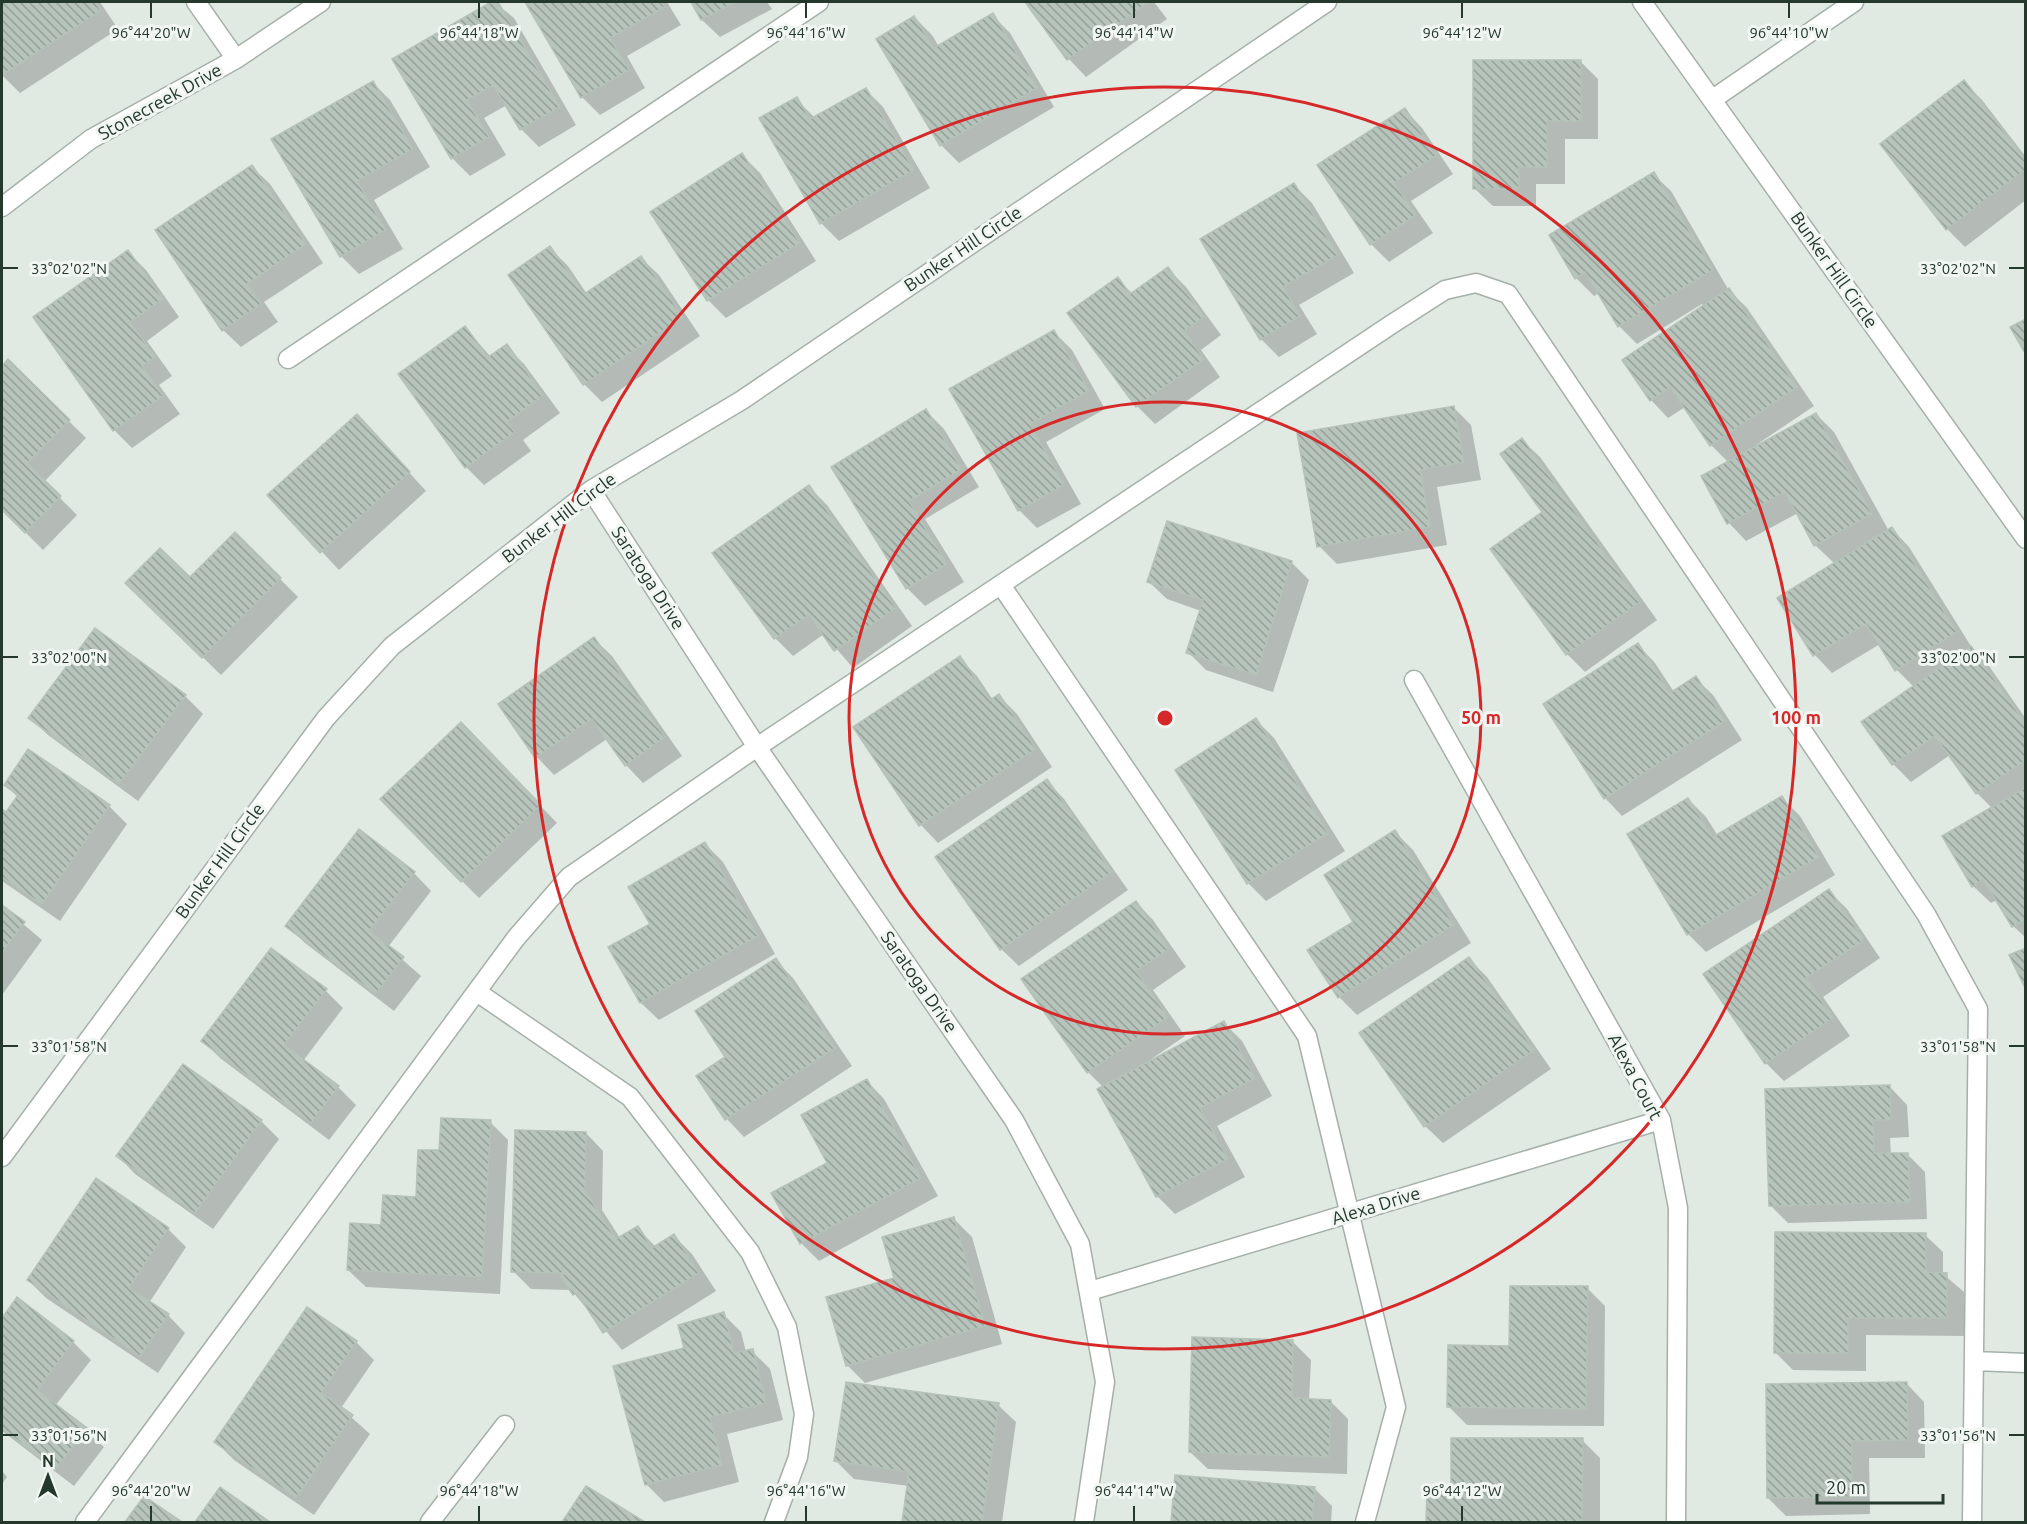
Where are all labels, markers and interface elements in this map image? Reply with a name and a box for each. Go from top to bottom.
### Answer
text: 96°44'20"W [111,24,191,41]
text: 96°44'18"W [439,24,519,41]
text: 96°44'16"W [766,24,846,41]
text: 96°44'14"W [1094,24,1174,41]
text: 96°44'12"W [1422,24,1502,41]
text: 96°44'10"W [1749,24,1829,41]
street label: Stonecreek Drive [94,59,225,143]
street label: Bunker Hill Circle [900,201,1025,295]
street label: Bunker Hill Circle [1787,207,1882,331]
text: 33°02'02"N [31,260,107,277]
text: 33°02'02"N [1920,260,1996,277]
street label: Bunker Hill Circle [498,468,619,567]
street label: Saratoga Drive [608,522,690,633]
text: 33°02'00"N [31,649,107,666]
text: 33°02'00"N [1920,649,1996,666]
text: 50 m [1461,707,1501,727]
text: 100 m [1771,707,1821,727]
centre of rings [1155,708,1175,728]
street label: Bunker Hill Circle [171,799,268,922]
street label: Saratoga Drive [878,927,962,1036]
street label: Alexa Court [1605,1030,1667,1123]
text: 33°01'58"N [31,1038,107,1055]
text: 33°01'58"N [1920,1038,1996,1055]
street label: Alexa Drive [1329,1182,1422,1228]
text: 33°01'56"N [31,1427,107,1444]
text: 33°01'56"N [1920,1427,1996,1444]
north arrow [18,1446,78,1506]
text: N [42,1452,54,1470]
scale bar [1817,1467,1943,1505]
text: 20 m [1826,1477,1866,1497]
text: 96°44'20"W [111,1482,191,1499]
text: 96°44'18"W [439,1482,519,1499]
text: 96°44'16"W [766,1482,846,1499]
text: 96°44'14"W [1094,1482,1174,1499]
text: 96°44'12"W [1422,1482,1502,1499]

